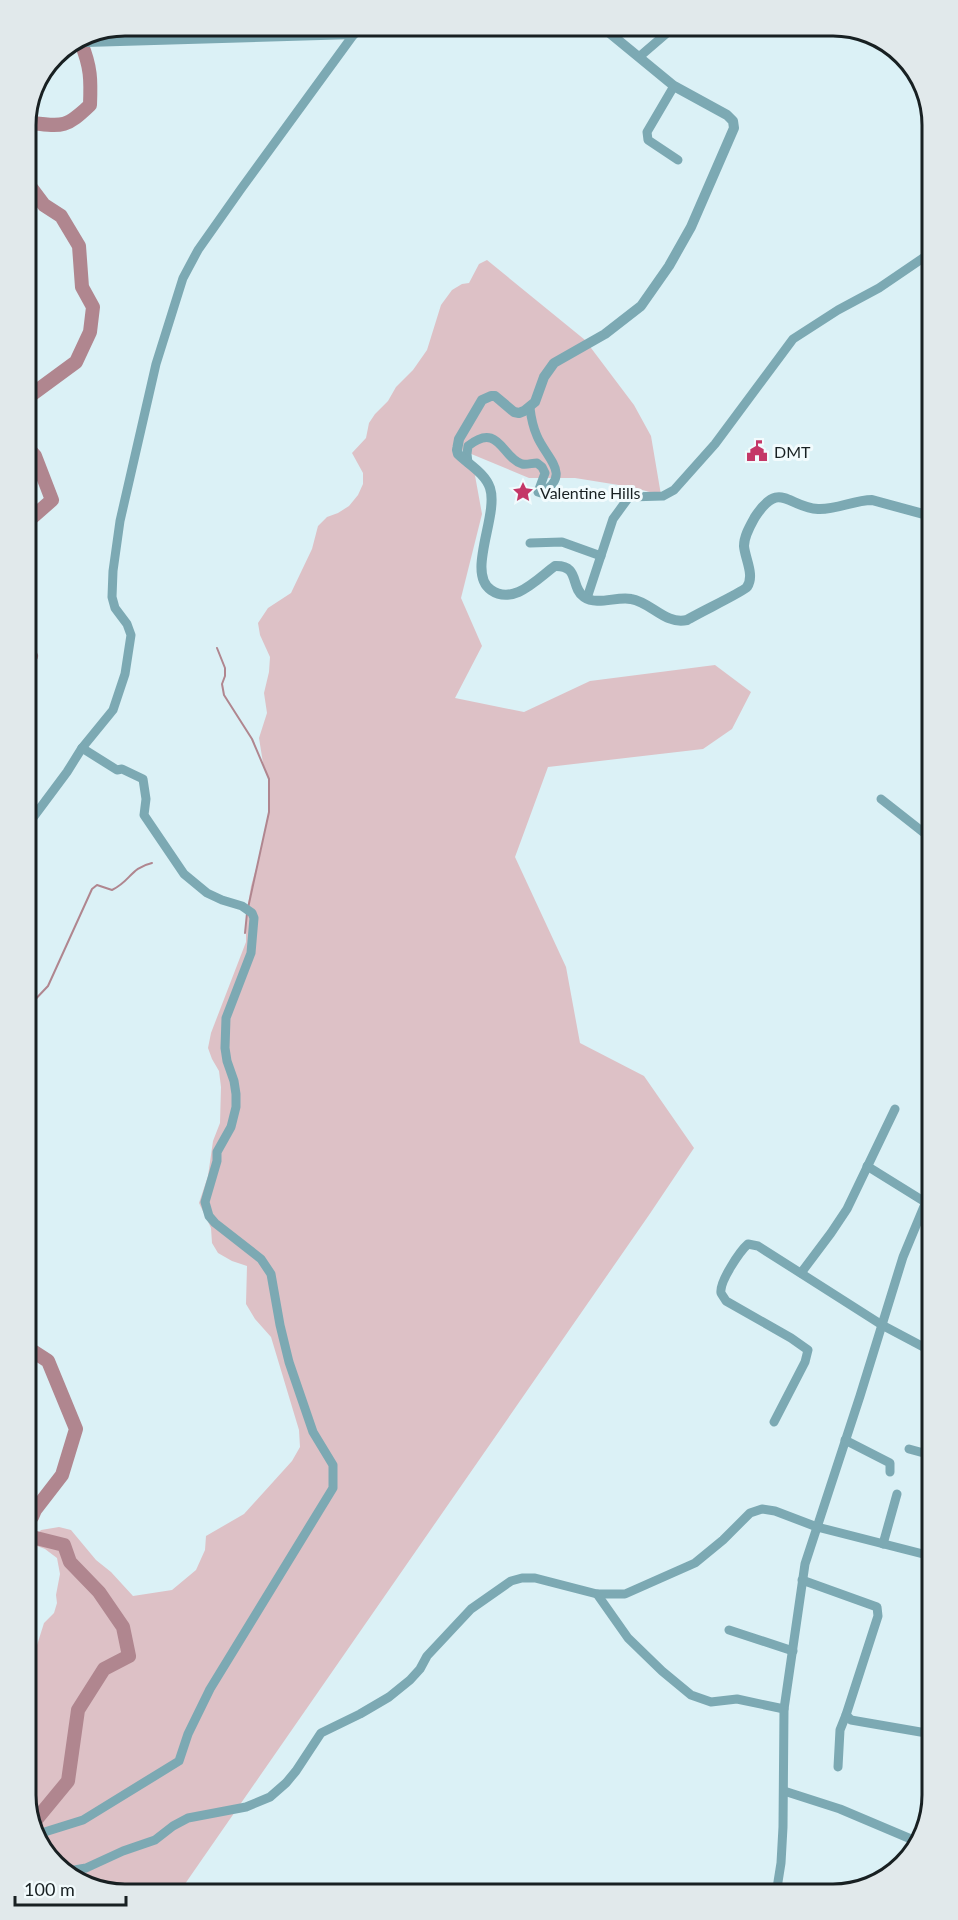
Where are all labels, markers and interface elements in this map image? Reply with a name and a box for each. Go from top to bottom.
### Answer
public building icon: DMT [745,439,769,463]
place label: DMT [774,442,811,461]
place icon: Valentine Hills [511,480,535,504]
place label: Valentine Hills [540,483,640,502]
scale bar [15,1869,126,1907]
text: 100 m [24,1878,75,1900]

